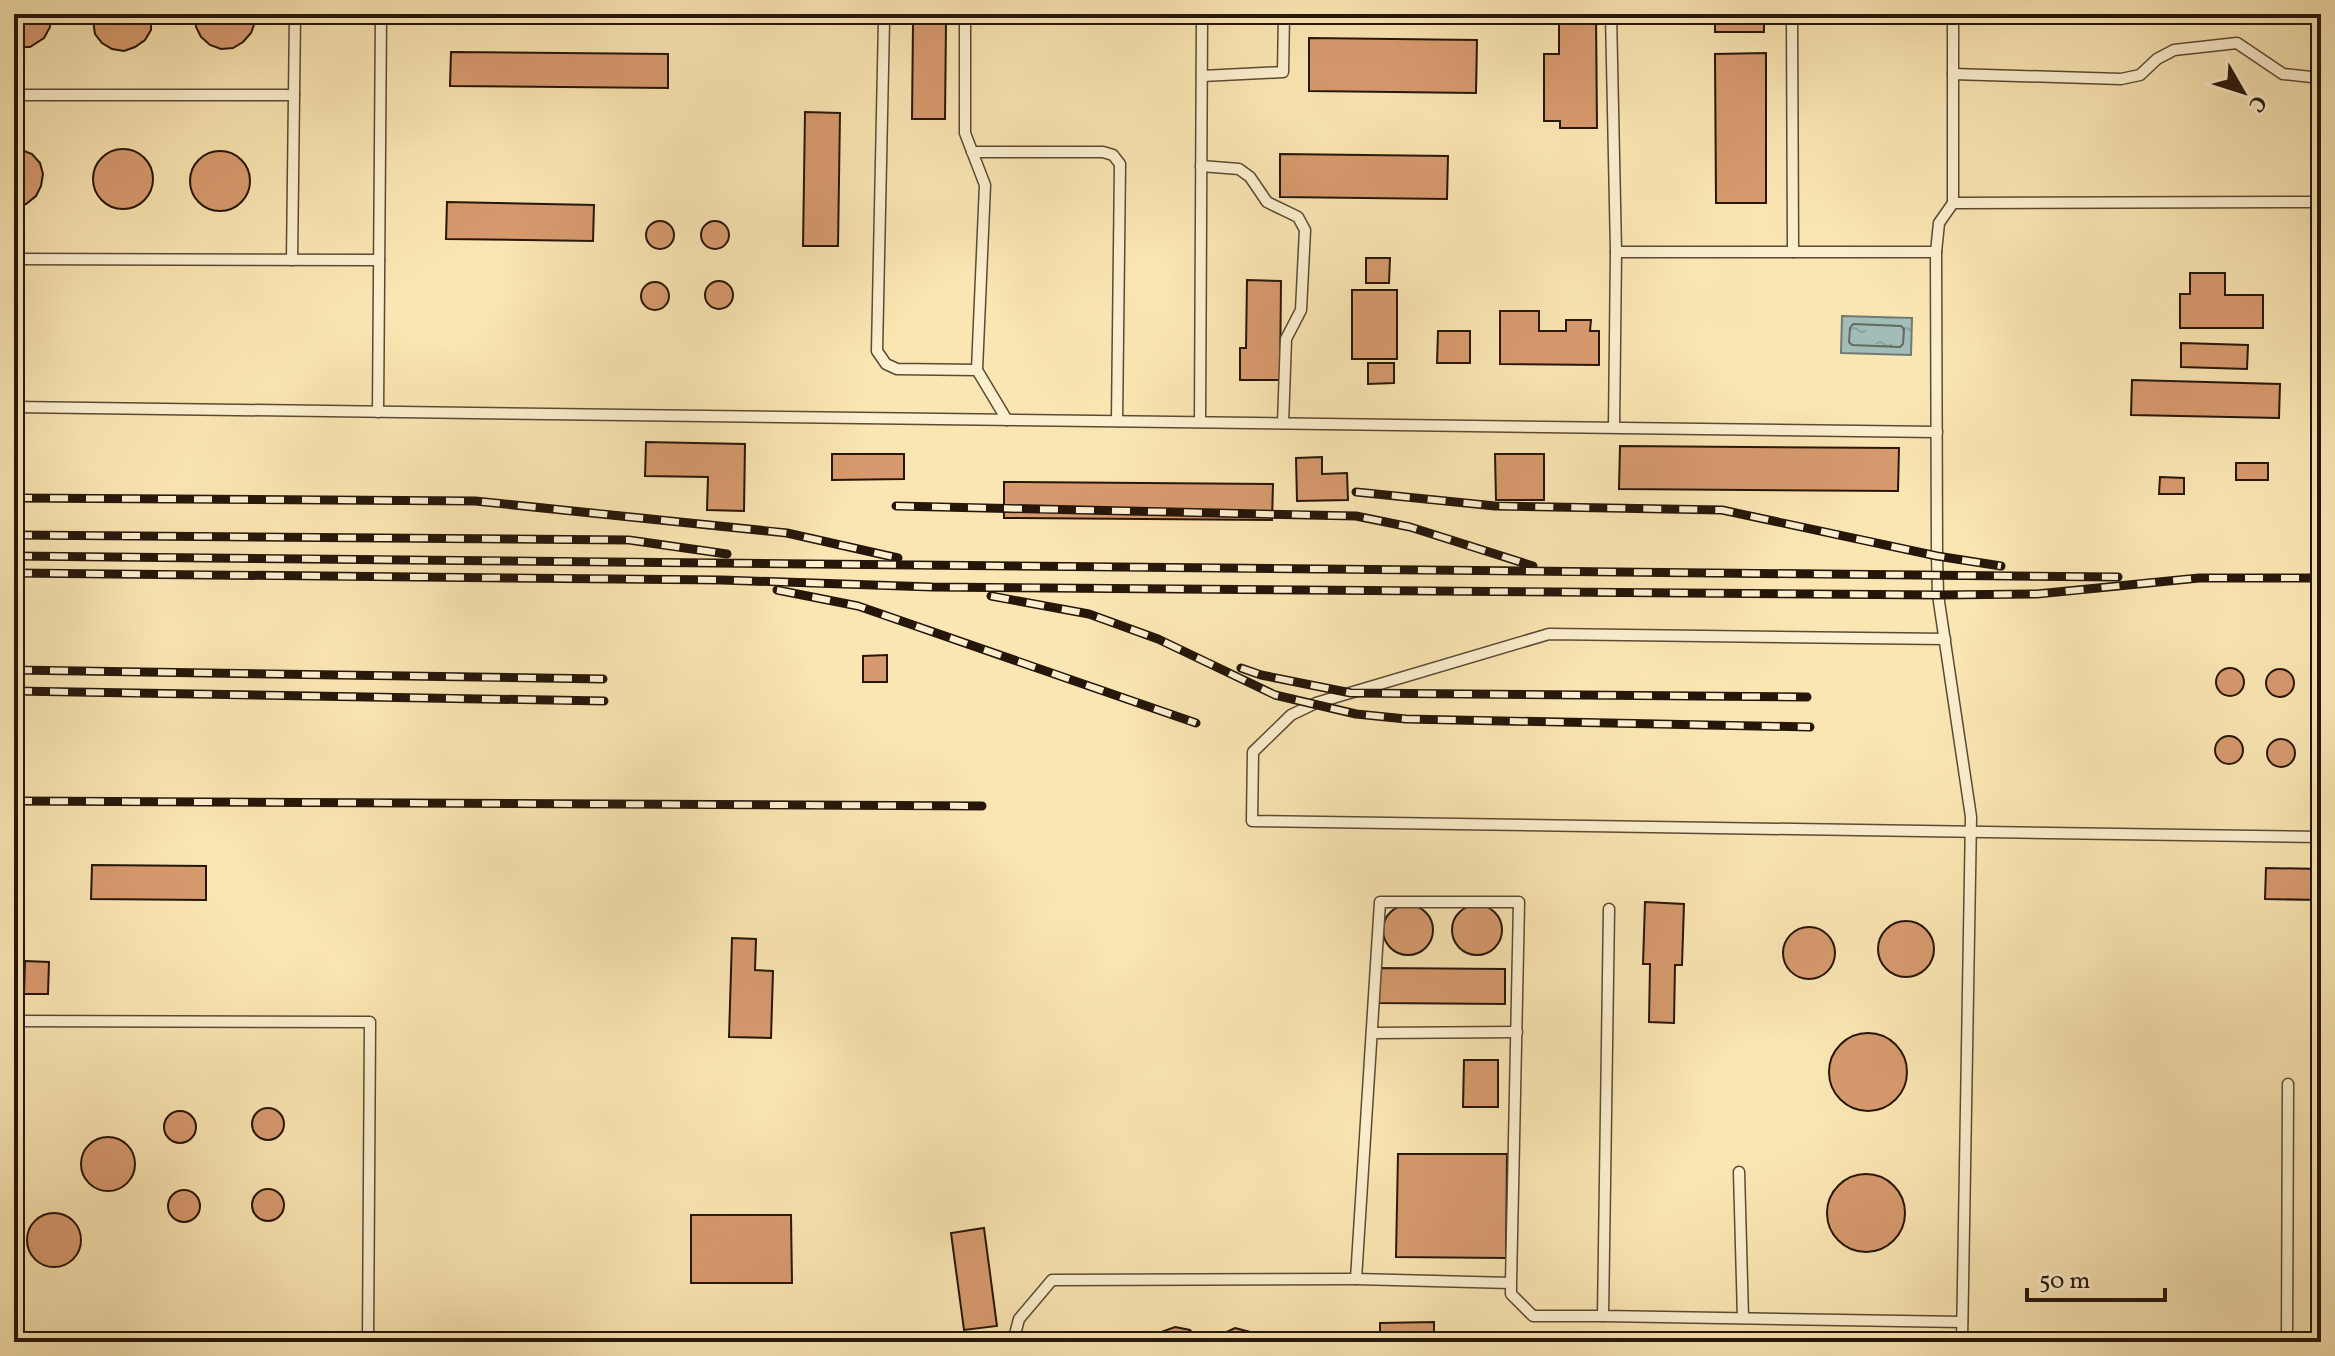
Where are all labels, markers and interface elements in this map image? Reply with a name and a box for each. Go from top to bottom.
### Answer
north arrow [2203,52,2283,132]
text: С [2240,88,2273,118]
scale bar [2027,1252,2165,1302]
text: 50 m [2039,1265,2091,1299]

